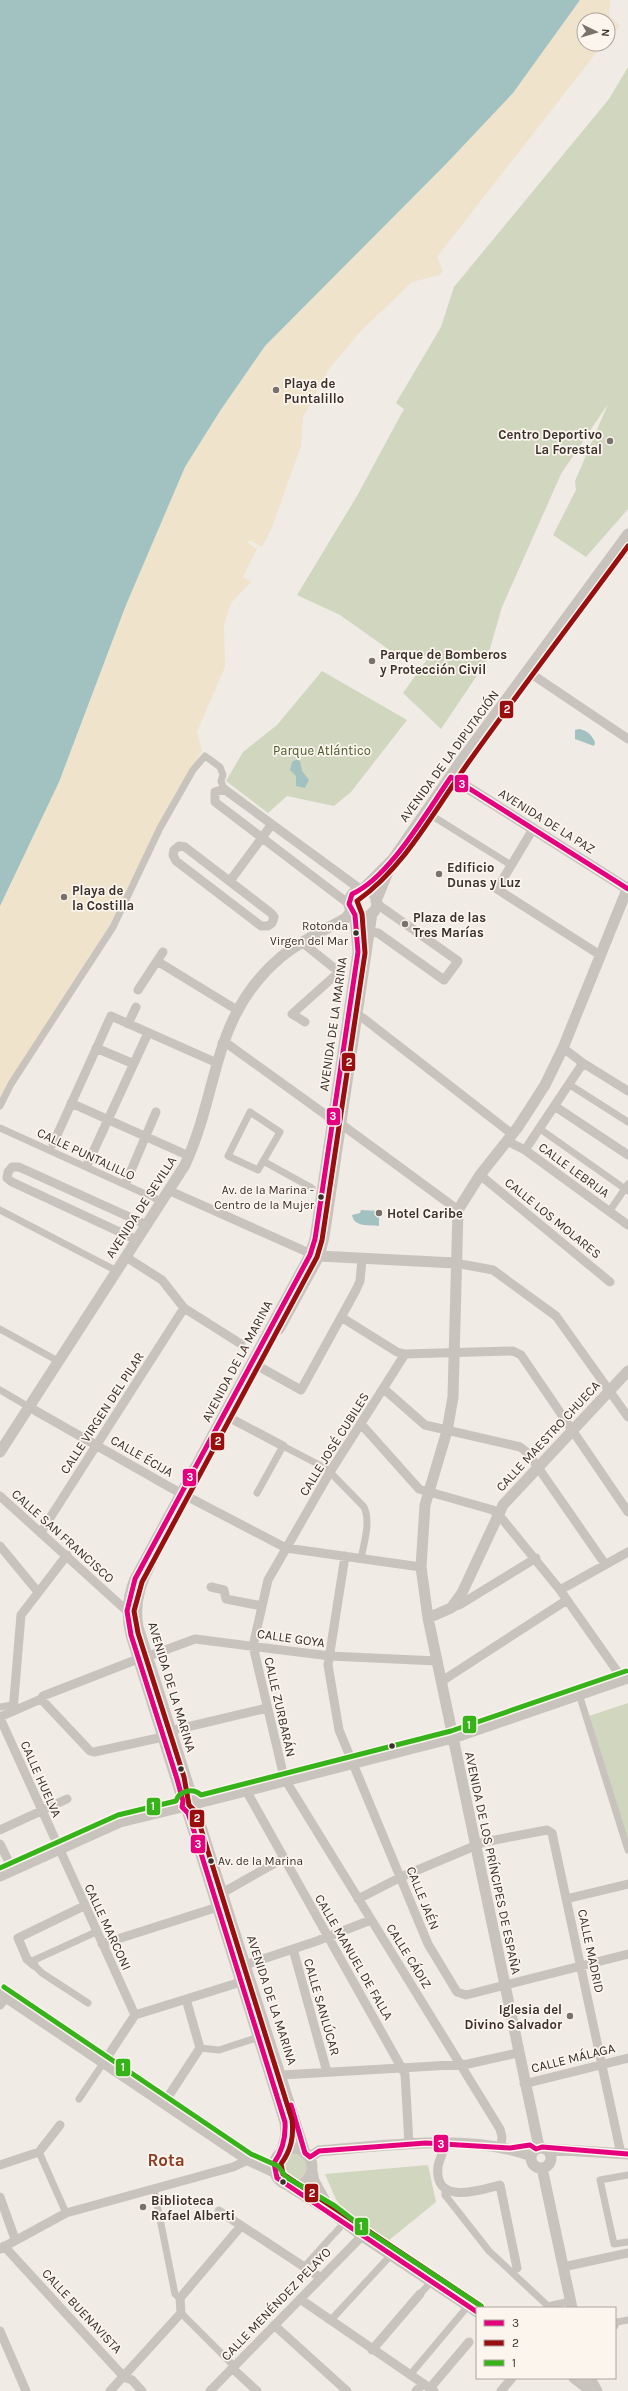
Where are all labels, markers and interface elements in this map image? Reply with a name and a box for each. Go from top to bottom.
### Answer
north arrow [576,12,616,52]
text: N [599,28,612,37]
place label: Playa de Puntalillo [284,376,344,406]
marker: Playa de Puntalillo [271,385,281,395]
place label: Centro Deportivo La Forestal [498,427,602,457]
marker: Centro Deportivo La Forestal [605,436,615,446]
place label: Parque de Bomberos y Protección Civil [380,647,507,677]
marker: Parque de Bomberos y Protección Civil [367,656,377,666]
street label: AVENIDA DE LA DIPUTACIÓN [395,687,502,825]
line badge: 2 [499,700,514,719]
text: 2 [504,703,511,716]
park label: Parque Atlántico [273,743,371,759]
line badge: 3 [454,774,469,793]
text: 3 [459,778,466,791]
street label: AVENIDA DE LA PAZ [496,785,598,857]
place label: Edificio Dunas y Luz [447,860,521,890]
marker: Edificio Dunas y Luz [434,869,444,879]
place label: Playa de la Costilla [72,883,134,913]
marker: Playa de la Costilla [59,892,69,902]
place label: Plaza de las Tres Marías [413,910,486,940]
place label: Rotonda Virgen del Mar [270,919,349,948]
marker: Plaza de las Tres Marías [400,919,410,929]
marker: Rotonda Virgen del Mar [351,928,361,938]
street label: AVENIDA DE LA MARINA [316,955,350,1092]
line badge: 2 [341,1052,356,1072]
text: 2 [346,1056,353,1069]
line badge: 3 [326,1107,341,1126]
text: 3 [330,1110,337,1123]
street label: CALLE PUNTALILLO [35,1125,137,1183]
street label: CALLE LEBRIJA [536,1139,613,1201]
street label: AVENIDA DE SEVILLA [103,1153,180,1261]
street label: CALLE LOS MOLARES [502,1175,604,1261]
place label: Av. de la Marina - Centro de la Mujer [214,1183,315,1212]
marker: Av. de la Marina - Centro de la Mujer [316,1192,326,1202]
place label: Hotel Caribe [387,1206,463,1221]
marker: Hotel Caribe [374,1208,384,1218]
street label: AVENIDA DE LA MARINA [199,1297,276,1424]
street label: CALLE VIRGEN DEL PILAR [57,1349,147,1477]
street label: CALLE MAESTRO CHUECA [493,1377,603,1494]
street label: CALLE JOSÉ CUBILES [294,1388,372,1499]
street label: CALLE ÉCIJA [108,1430,177,1480]
line badge: 2 [210,1432,225,1451]
text: 2 [215,1435,222,1448]
line badge: 3 [182,1468,197,1487]
text: 3 [187,1471,194,1484]
street label: CALLE SAN FRANCISCO [9,1486,117,1586]
street label: AVENIDA DE LA MARINA [145,1620,199,1754]
street label: CALLE GOYA [256,1626,326,1650]
street label: CALLE ZURBARÁN [261,1655,301,1758]
line badge: 1 [462,1715,477,1734]
text: 1 [467,1719,471,1732]
street label: CALLE HUELVA [17,1738,65,1820]
unlabelled marker [387,1741,397,1751]
street label: AVENIDA DE LOS PRÍNCIPES DE ESPAÑA [462,1750,526,1976]
unlabelled marker [176,1764,186,1774]
line badge: 1 [146,1797,161,1816]
text: 1 [151,1800,155,1813]
line badge: 2 [189,1809,205,1828]
text: 2 [194,1812,201,1825]
line badge: 3 [190,1834,206,1854]
text: 3 [195,1838,202,1851]
place label: Av. de la Marina [218,1854,303,1868]
marker: Av. de la Marina [206,1856,216,1866]
street label: CALLE JAÉN [404,1863,444,1932]
street label: CALLE MARCONI [81,1882,135,1972]
street label: CALLE MANUEL DE FALLA [312,1892,396,2023]
street label: CALLE MADRID [575,1908,607,1994]
street label: CALLE CÁDIZ [383,1920,436,1991]
street label: AVENIDA DE LA MARINA [244,1933,300,2067]
street label: CALLE SANLÚCAR [301,1956,345,2057]
place label: Iglesia del Divino Salvador [464,2002,563,2032]
marker: Iglesia del Divino Salvador [565,2011,575,2021]
street label: CALLE MÁLAGA [529,2038,617,2076]
line badge: 1 [115,2058,131,2077]
text: 1 [121,2061,125,2074]
line badge: 3 [433,2134,449,2153]
text: 3 [438,2138,445,2151]
district label: Rota [147,2150,185,2170]
unlabelled marker [278,2177,288,2187]
line badge: 2 [304,2183,319,2203]
text: 2 [309,2187,316,2200]
place label: Biblioteca Rafael Alberti [151,2193,235,2223]
marker: Biblioteca Rafael Alberti [138,2202,148,2212]
line badge: 1 [354,2217,369,2236]
text: 1 [359,2220,363,2233]
street label: CALLE MENÉNDEZ PELAYO [217,2243,334,2364]
street label: CALLE BUENAVISTA [39,2266,125,2357]
legend [476,2307,616,2379]
text: 3 [512,2316,519,2330]
text: 2 [512,2336,519,2350]
text: 1 [512,2356,516,2370]

